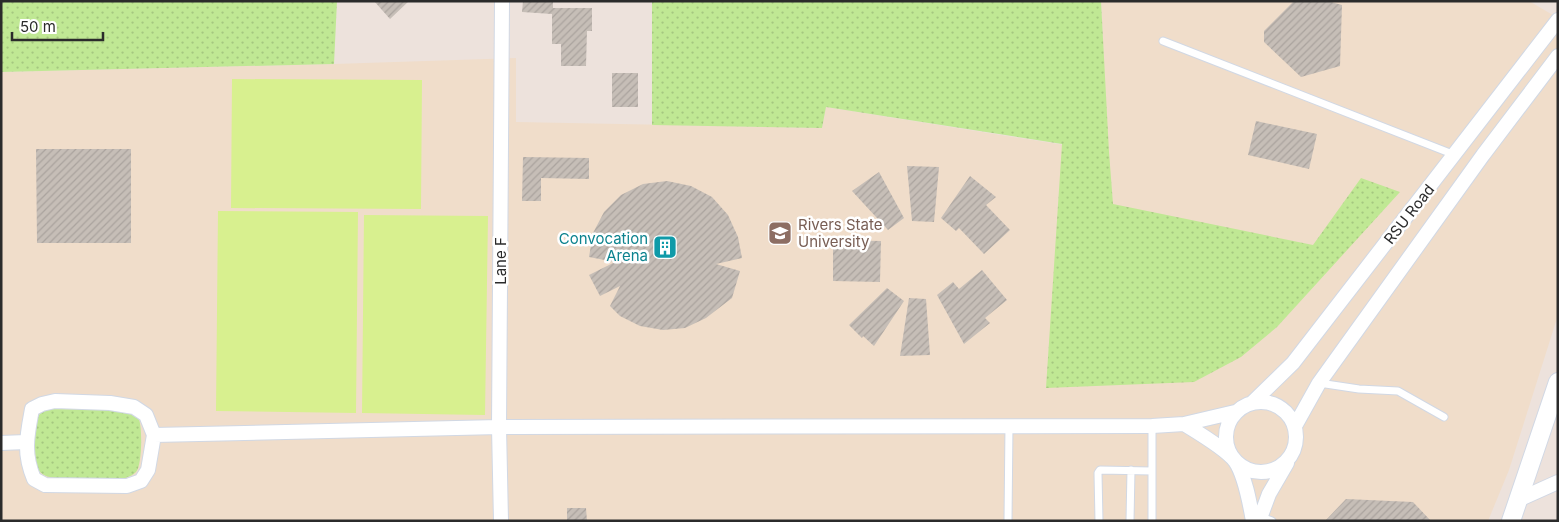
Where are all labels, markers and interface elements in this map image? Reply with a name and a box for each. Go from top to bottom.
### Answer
scale bar [12,10,104,42]
text: 50 m [20,17,56,36]
street label: RSU Road [1380,180,1438,248]
place label: Rivers State University [798,215,883,251]
school or university icon: Rivers State University [767,220,793,246]
place label: Convocation Arena [559,229,648,265]
building icon: Convocation Arena [652,234,678,260]
street label: Lane F [491,237,510,285]

